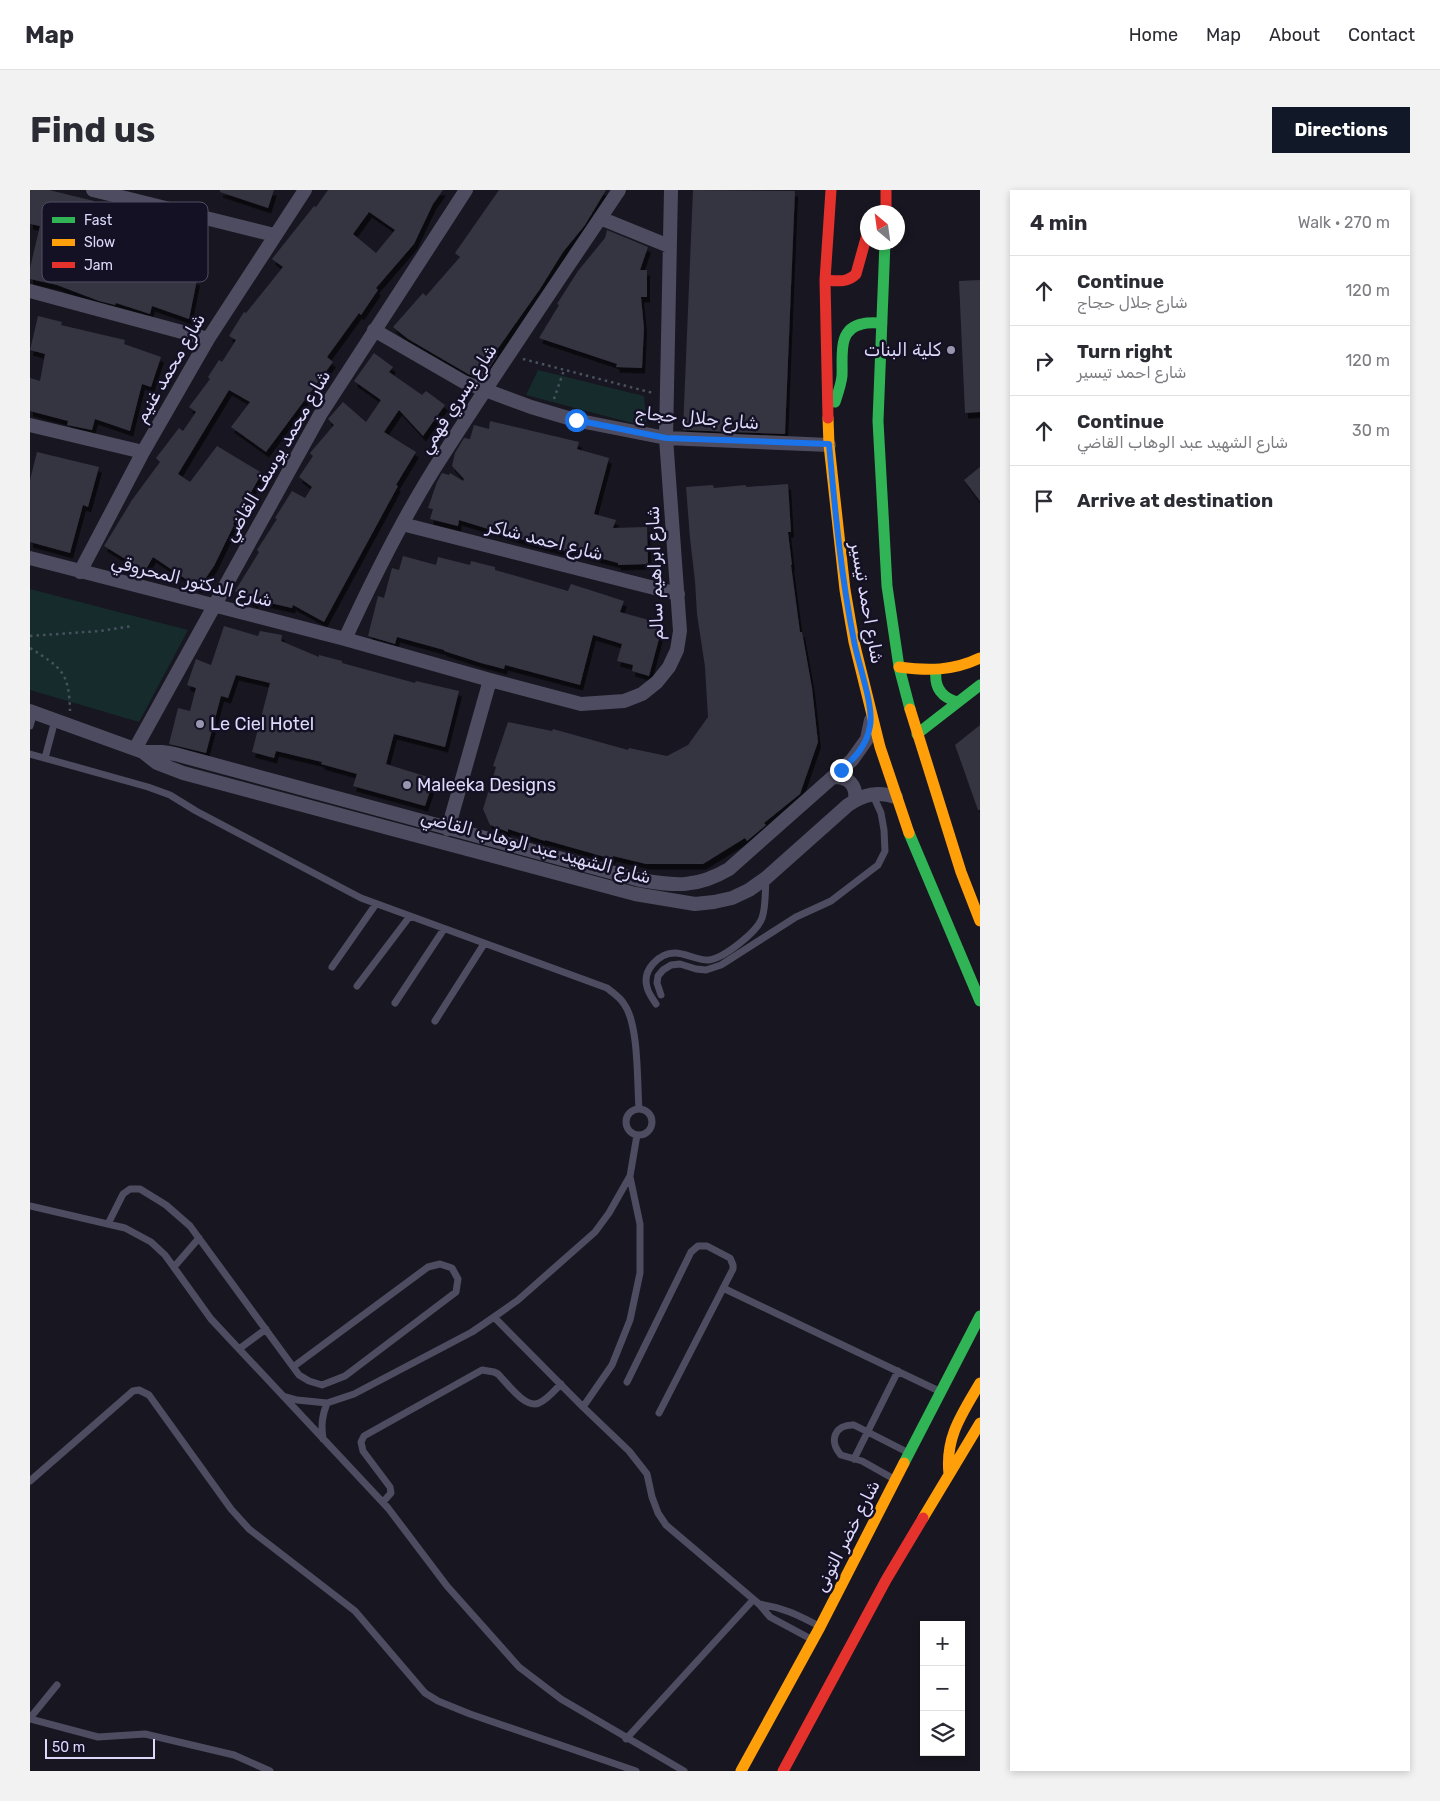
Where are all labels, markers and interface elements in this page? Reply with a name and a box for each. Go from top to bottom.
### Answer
text: Map [25,21,74,49]
text: Home [1129,24,1178,46]
text: Map [1206,24,1241,46]
text: About [1269,24,1320,46]
text: Contact [1348,24,1415,46]
button: Directions [1272,107,1410,153]
text: Find us [30,109,155,151]
legend [42,202,208,282]
north arrow [860,205,905,250]
text: 4 min [1030,210,1088,235]
text: Fast [84,212,113,229]
text: Walk · 270 m [1298,213,1390,232]
text: Slow [84,234,115,251]
text: Jam [84,257,113,274]
text: Continue [1077,270,1164,293]
icon: ahead [1030,277,1058,305]
text: 120 m [1345,281,1390,300]
text: شارع جلال حجاج [1077,293,1188,312]
street label: شارع محمد غنيم [130,309,211,427]
place label: كلية البنات [864,339,941,361]
street label: شارع يسري فهمي [414,340,503,459]
text: Turn right [1077,340,1172,363]
marker: كلية البنات [945,344,957,356]
icon: right [1030,347,1058,375]
text: 120 m [1345,351,1390,370]
text: شارع احمد تيسير [1077,363,1187,382]
street label: شارع محمد يوسف القاضي [219,366,337,547]
street label: شارع جلال حجاج [634,402,760,435]
route start [565,409,588,432]
text: Continue [1077,410,1164,433]
icon: ahead [1030,417,1058,445]
text: 30 m [1352,421,1390,440]
text: شارع الشهيد عبد الوهاب القاضي [1077,433,1288,452]
icon: arrive [1030,487,1058,515]
text: Arrive at destination [1077,489,1273,512]
street label: شارع ابراهيم سالم [642,505,669,641]
street label: شارع احمد شاكر [483,515,606,566]
street label: شارع احمد تيسير [844,539,889,666]
street label: شارع الدكتور المحروقي [108,550,275,614]
place label: Le Ciel Hotel [210,713,314,735]
marker: Le Ciel Hotel [194,718,206,730]
route end [830,759,853,782]
place label: Maleeka Designs [417,774,556,796]
marker: Maleeka Designs [401,779,413,791]
street label: شارع الشهيد عبد الوهاب القاضي [418,806,654,890]
street label: شارع خضر التونى [809,1476,886,1596]
map controls [920,1621,965,1756]
button: + [920,1621,965,1666]
button: − [920,1666,965,1711]
button: layers [920,1711,965,1756]
scale bar [45,1736,155,1759]
text: 50 m [52,1739,85,1756]

